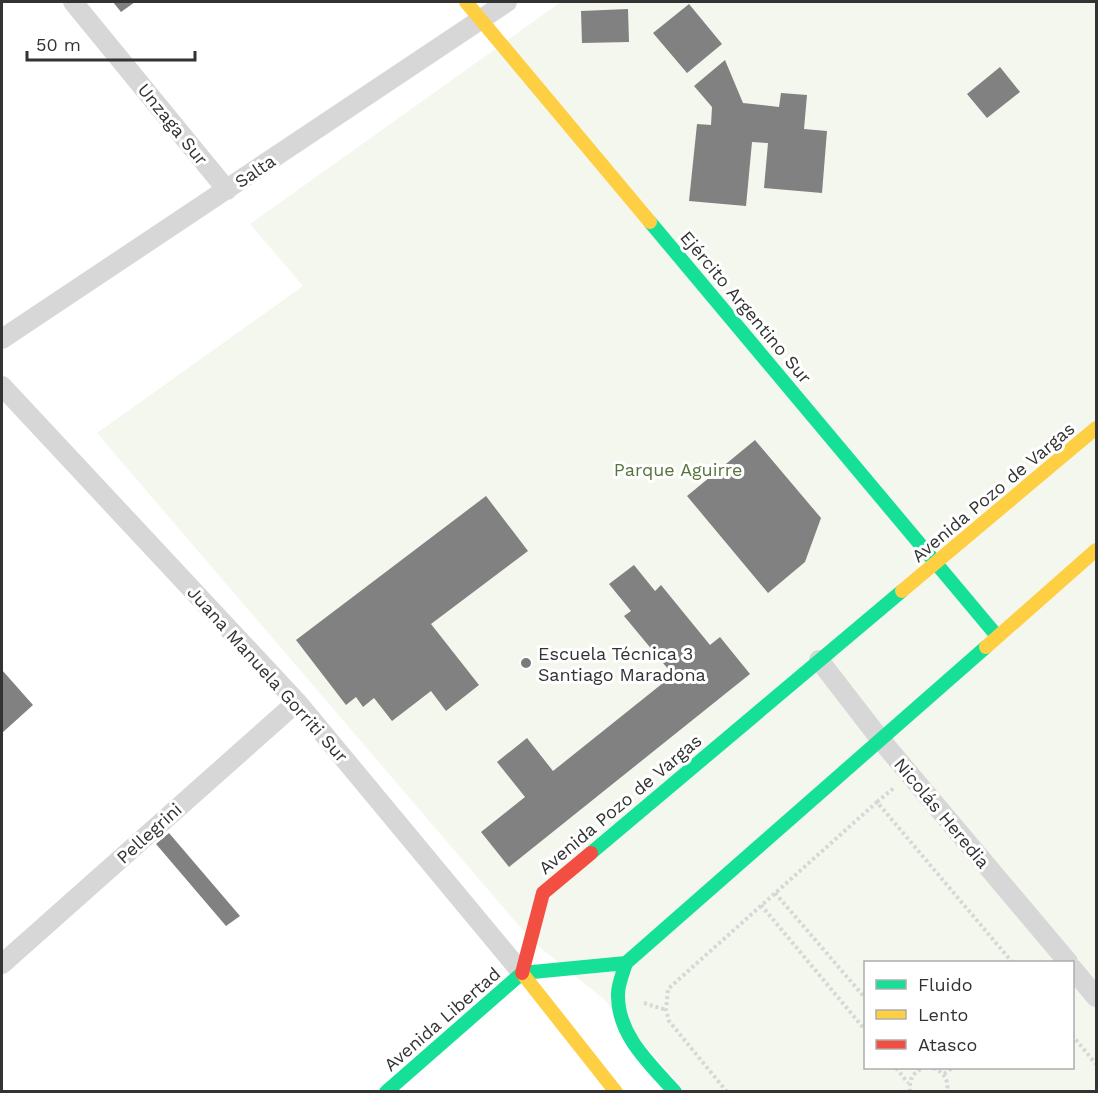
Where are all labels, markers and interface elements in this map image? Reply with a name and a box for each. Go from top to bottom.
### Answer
scale bar [27,24,195,62]
text: 50 m [36,34,81,55]
street label: Unzaga Sur [134,79,212,169]
street label: Salta [231,150,279,192]
street label: Ejército Argentino Sur [676,227,816,387]
street label: Avenida Pozo de Vargas [907,418,1079,566]
park label: Parque Aguirre [614,459,742,480]
street label: Juana Manuela Gorriti Sur [183,582,353,766]
place label: Escuela Técnica 3 Santiago Maradona [538,643,706,685]
marker: Escuela Técnica 3 Santiago Maradona [519,656,533,670]
street label: Avenida Pozo de Vargas [534,730,706,878]
street label: Nicolás Heredia [890,754,994,872]
street label: Pellegrini [112,798,186,868]
legend [864,961,1074,1069]
street label: Avenida Libertad [380,963,504,1075]
text: Fluido [918,974,972,995]
text: Lento [918,1004,968,1025]
text: Atasco [918,1034,977,1055]

